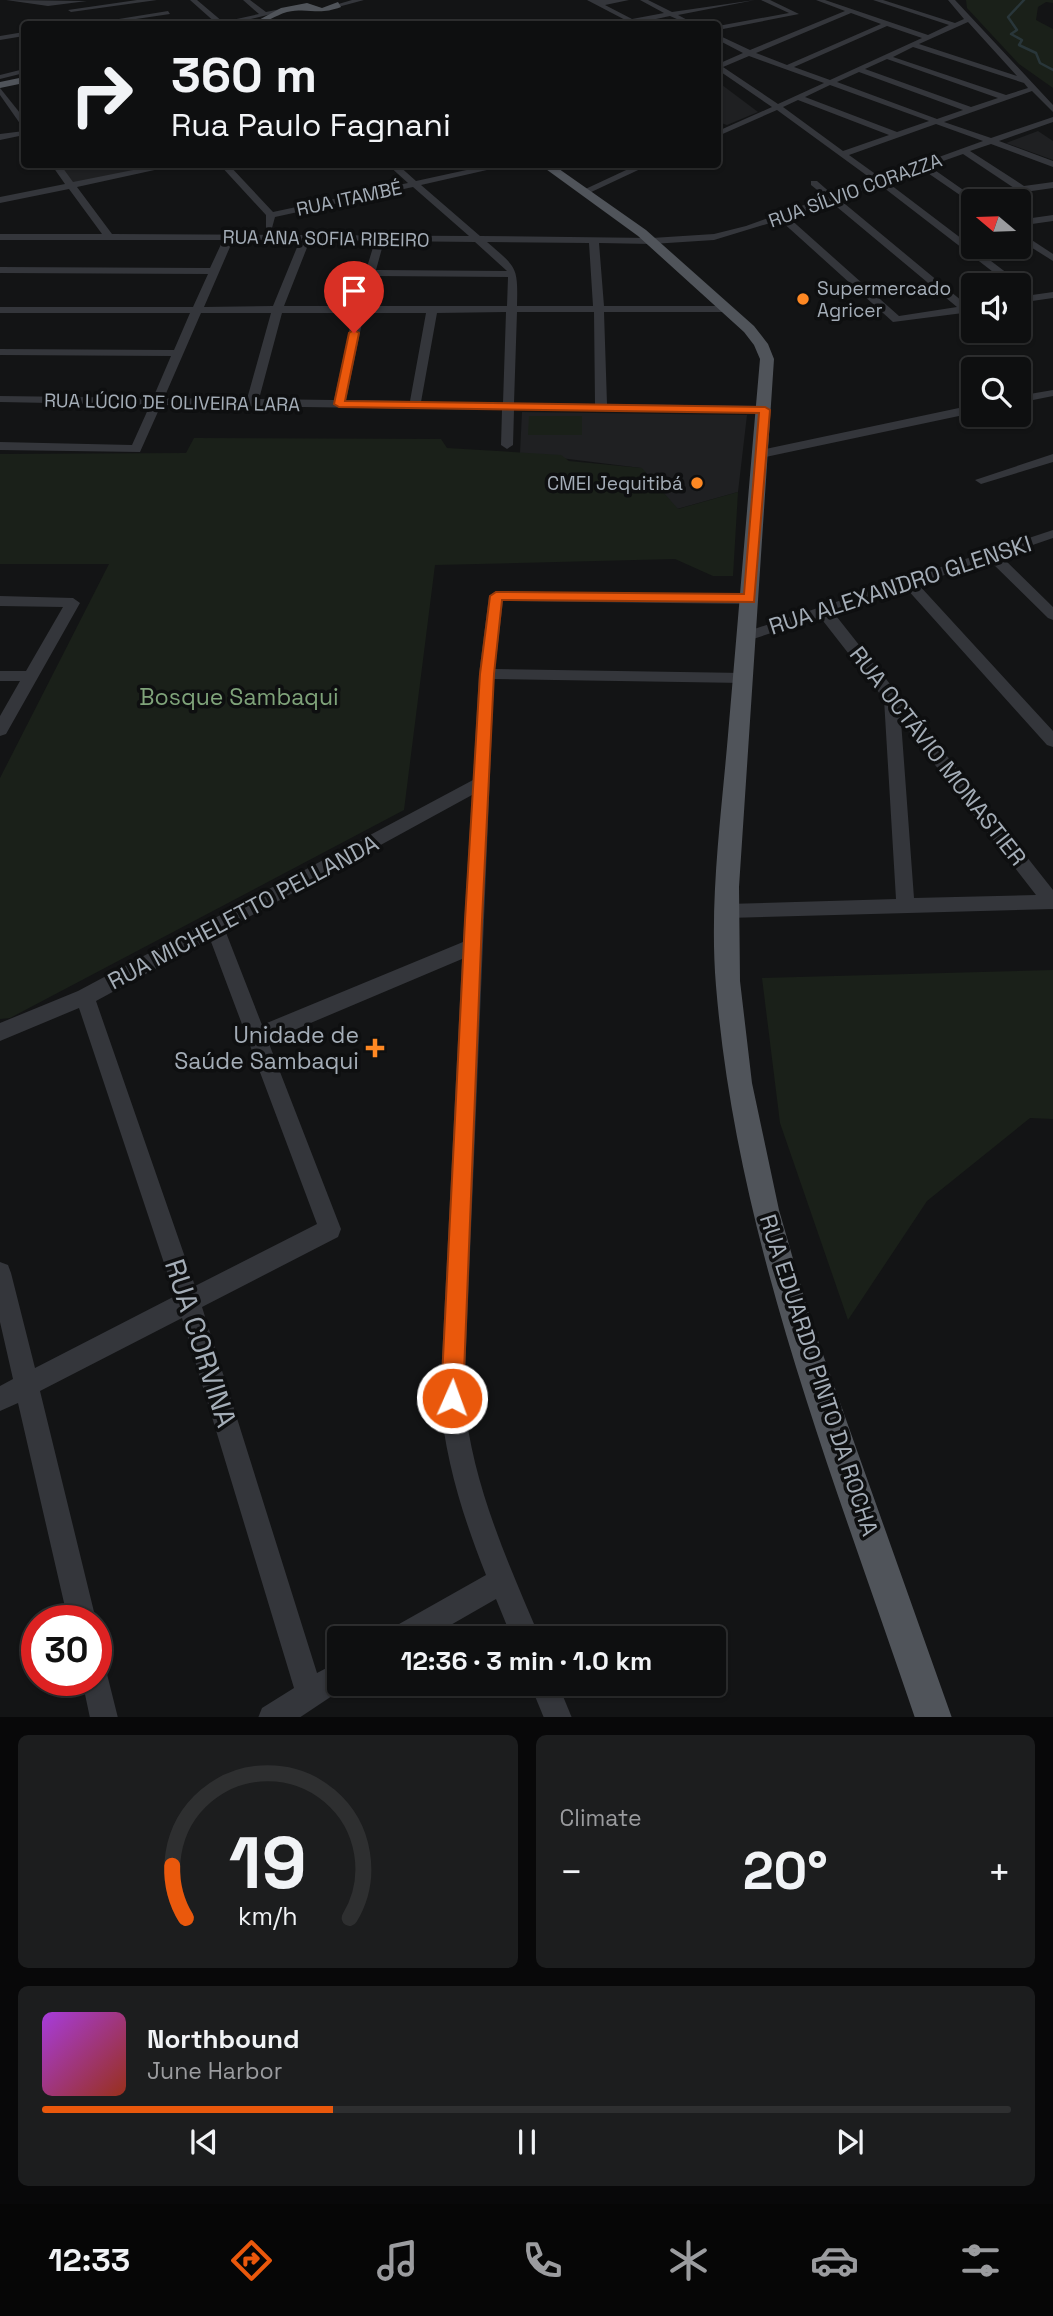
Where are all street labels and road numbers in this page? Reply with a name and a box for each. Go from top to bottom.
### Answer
street label: RUA SÍLVIO CORAZZA [765,147,945,233]
street label: RUA ITAMBÉ [294,175,404,222]
street label: RUA ANA SOFIA RIBEIRO [222,224,430,253]
street label: RUA LÚCIO DE OLIVEIRA LARA [44,388,300,417]
street label: RUA ALEXANDRO GLENSKI [765,528,1035,642]
street label: RUA OCTÁVIO MONASTIER [843,640,1033,872]
street label: RUA MICHELETTO PELLANDA [103,828,383,996]
street label: RUA EDUARDO PINTO DA ROCHA [753,1210,885,1540]
street label: RUA CORVINA [157,1254,245,1432]

